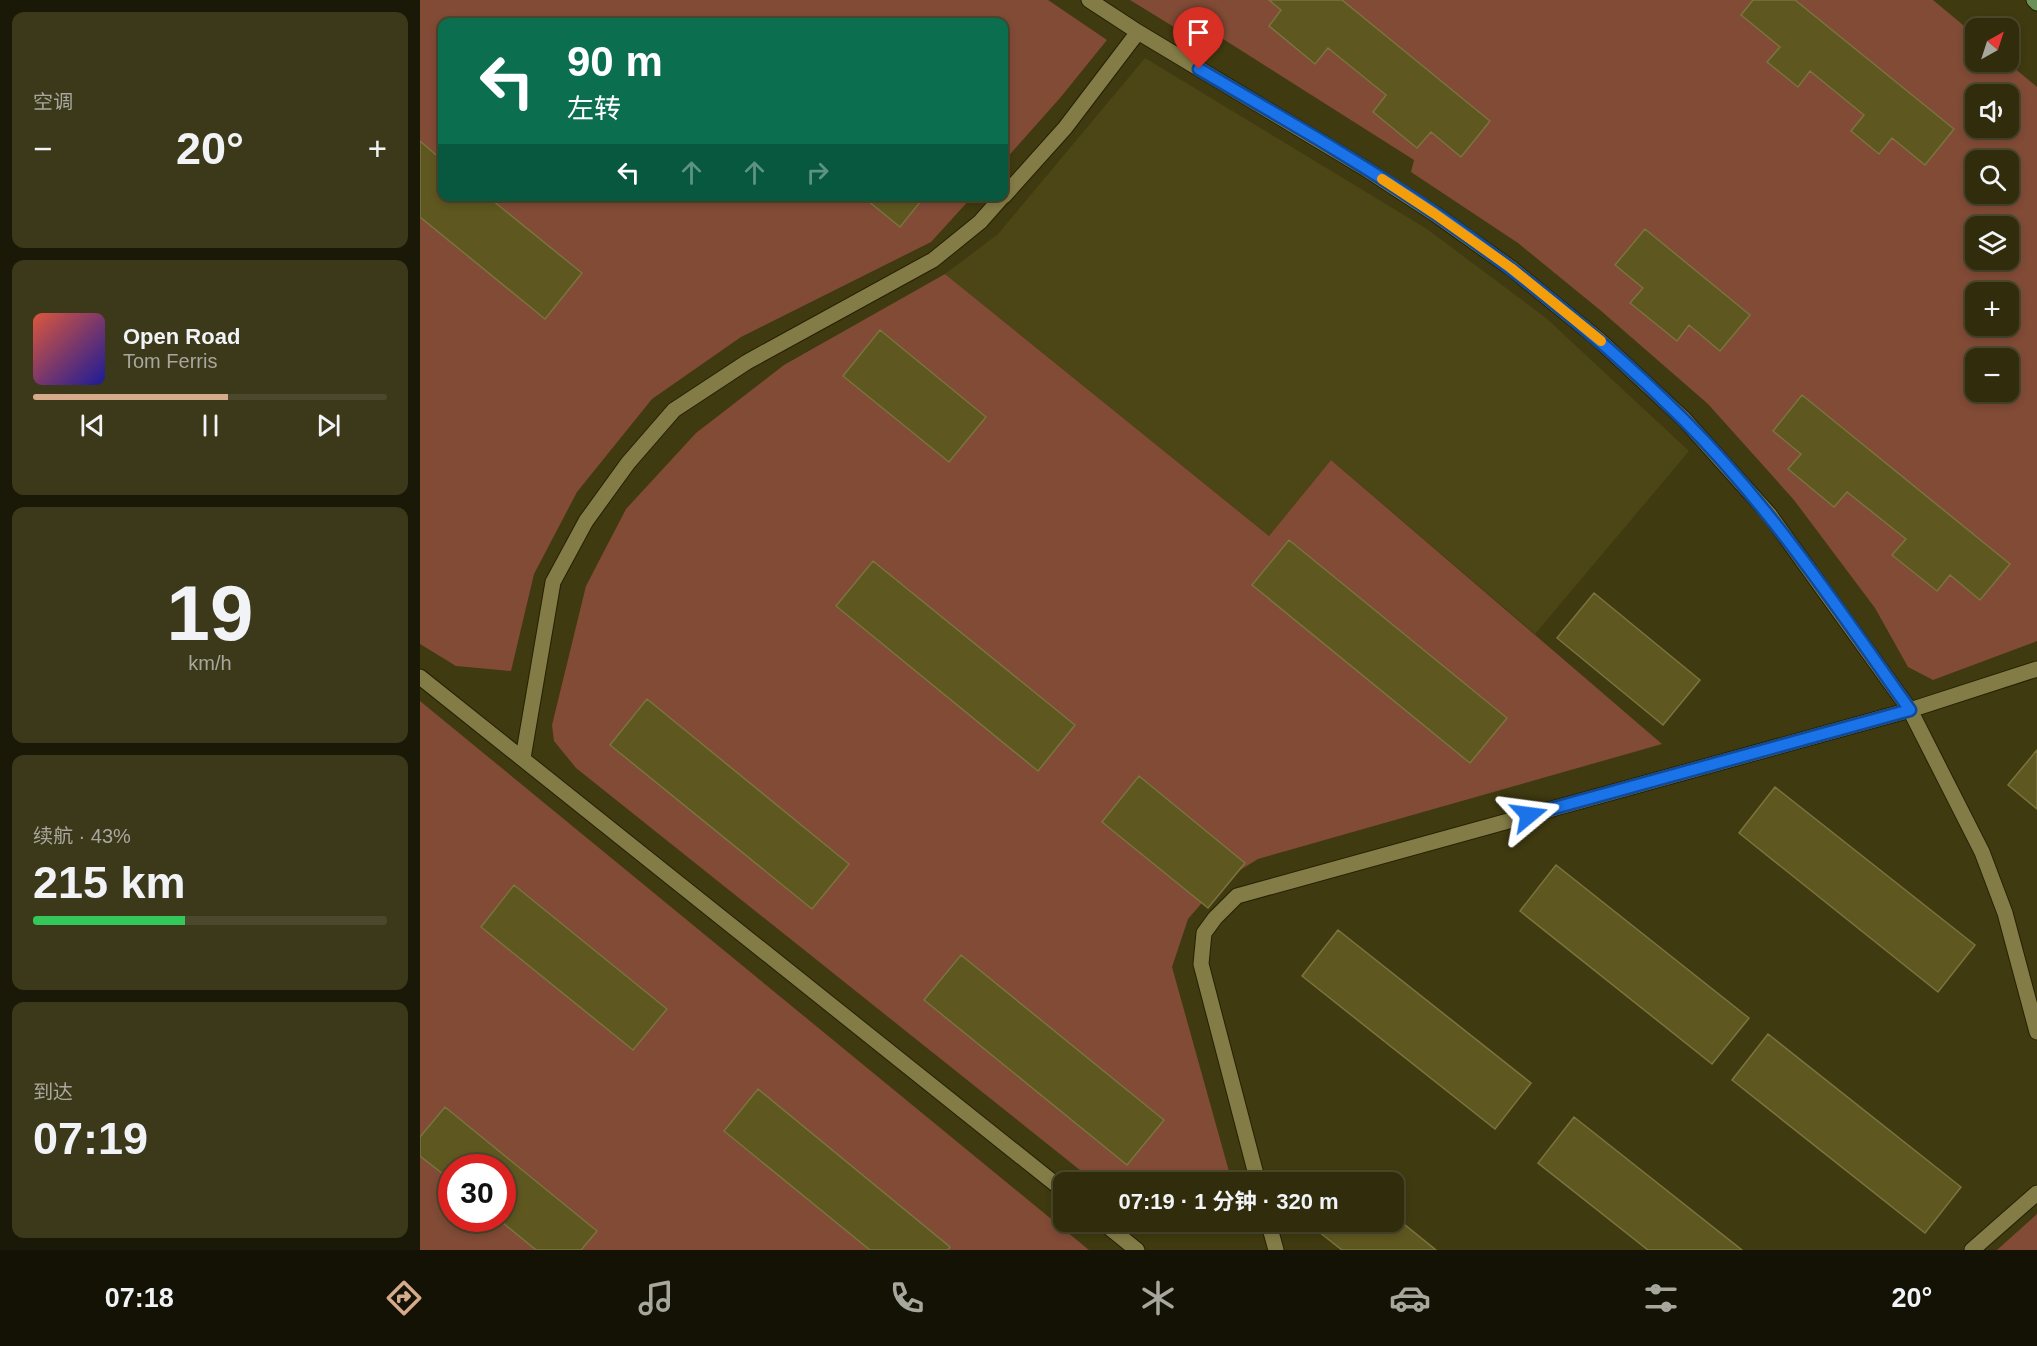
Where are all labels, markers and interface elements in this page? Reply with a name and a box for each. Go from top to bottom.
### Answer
pin [1173,7,1224,69]
icon: arrive [1182,16,1215,49]
north arrow [1965,18,2019,72]
map controls [1965,18,2019,402]
text: 90 m [567,38,663,85]
icon: left [468,42,546,120]
button: sound [1965,84,2019,138]
text: 空调 [33,91,73,113]
text: 左转 [567,94,621,124]
text: 20° [176,123,244,174]
text: − [33,130,52,167]
text: + [368,130,387,167]
button: search [1965,150,2019,204]
icon: left [612,156,645,189]
icon: ahead [675,156,708,189]
icon: ahead [738,156,771,189]
icon: right [801,156,834,189]
button: layers [1965,216,2019,270]
button: + [1965,282,2019,336]
text: Open Road [123,324,240,349]
button: − [1965,348,2019,402]
text: Tom Ferris [123,350,217,372]
icon: previous [76,409,109,442]
icon: pause [194,409,227,442]
icon: next [312,409,345,442]
text: 19 [167,569,253,657]
text: km/h [188,652,232,674]
position arrow [1497,783,1561,847]
text: 续航 · 43% [33,825,131,847]
text: 215 km [33,857,186,908]
text: 到达 [33,1081,73,1103]
text: 07:19 [33,1113,148,1164]
speed limit sign: 30 [438,1154,516,1232]
text: 07:19 · 1 分钟 · 320 m [1118,1189,1339,1214]
icon: directions [383,1277,425,1319]
icon: music [635,1277,677,1319]
icon: phone [886,1277,928,1319]
icon: climate [1137,1277,1179,1319]
icon: car [1389,1277,1431,1319]
icon: filters [1640,1277,1682,1319]
text: 07:18 [105,1283,174,1313]
text: 20° [1891,1283,1932,1313]

